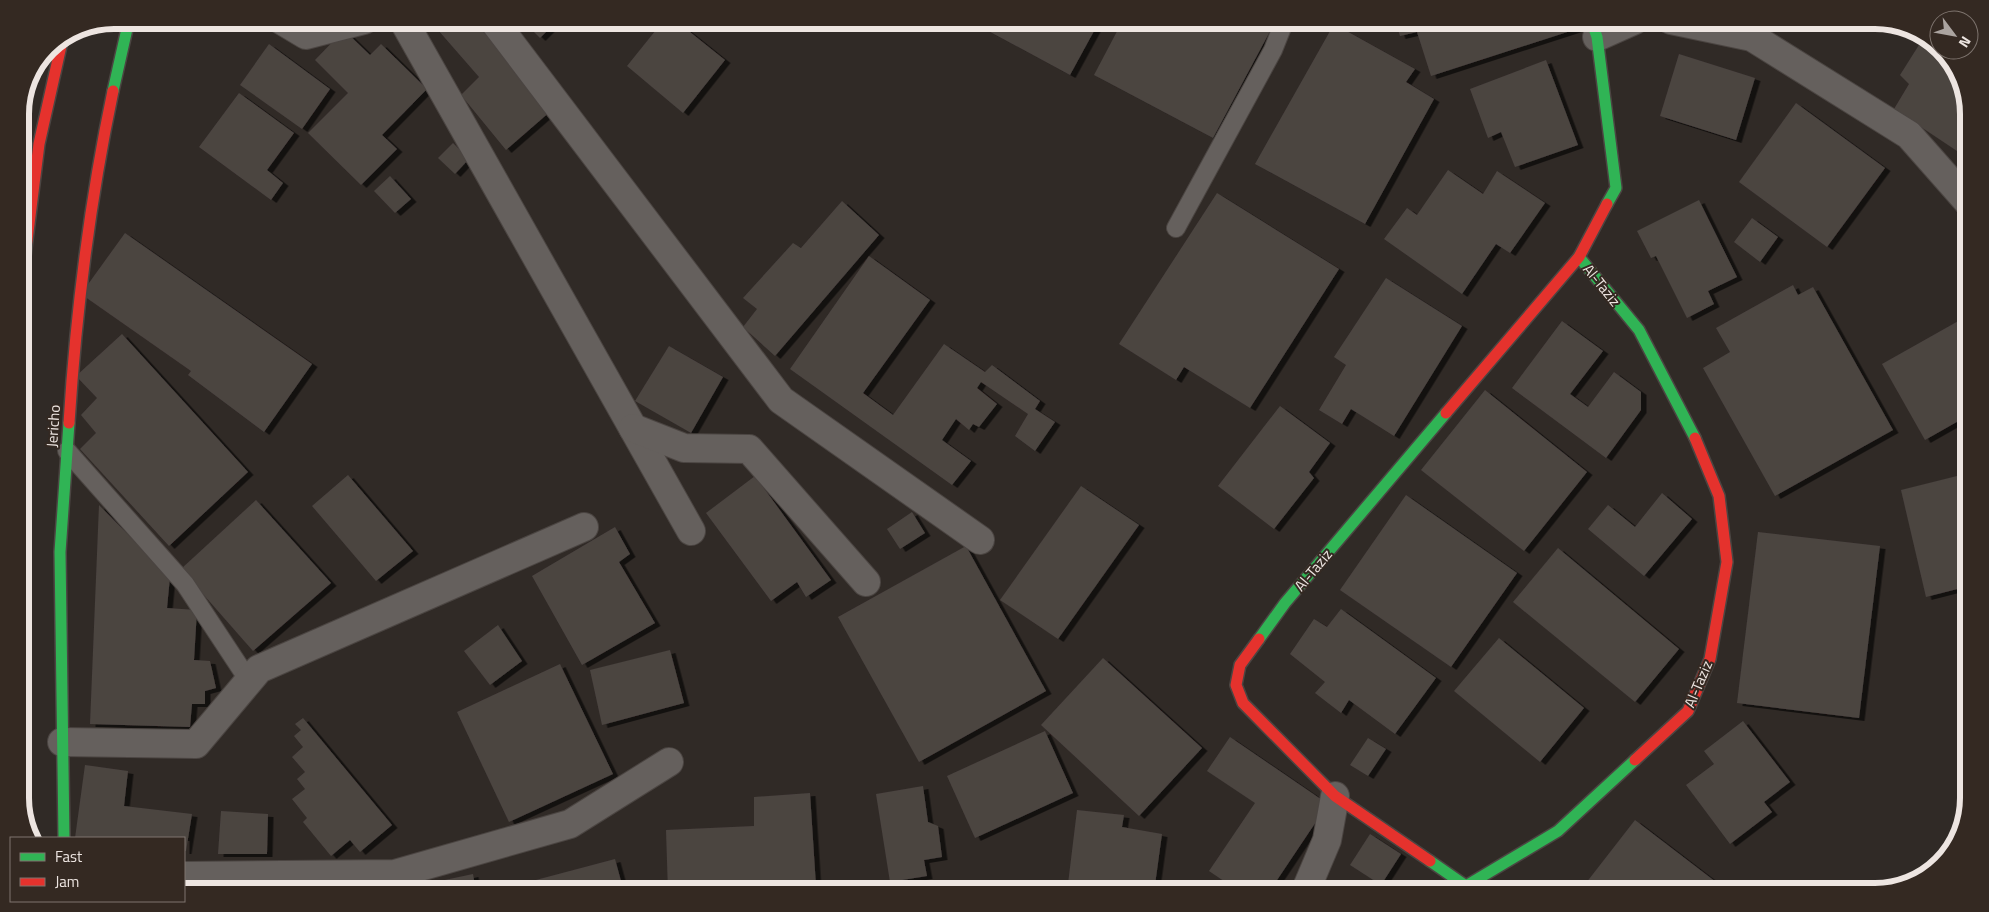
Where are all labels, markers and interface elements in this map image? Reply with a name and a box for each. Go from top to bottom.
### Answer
north arrow [1929,10,1979,60]
text: N [1954,32,1977,52]
street label: Al-Taziz [1578,259,1626,311]
street label: Jericho [40,404,66,448]
street label: Al-Taziz [1288,544,1338,596]
street label: Al-Taziz [1678,657,1718,711]
legend [10,837,185,902]
text: Fast [55,845,83,868]
text: Jam [55,870,79,893]

